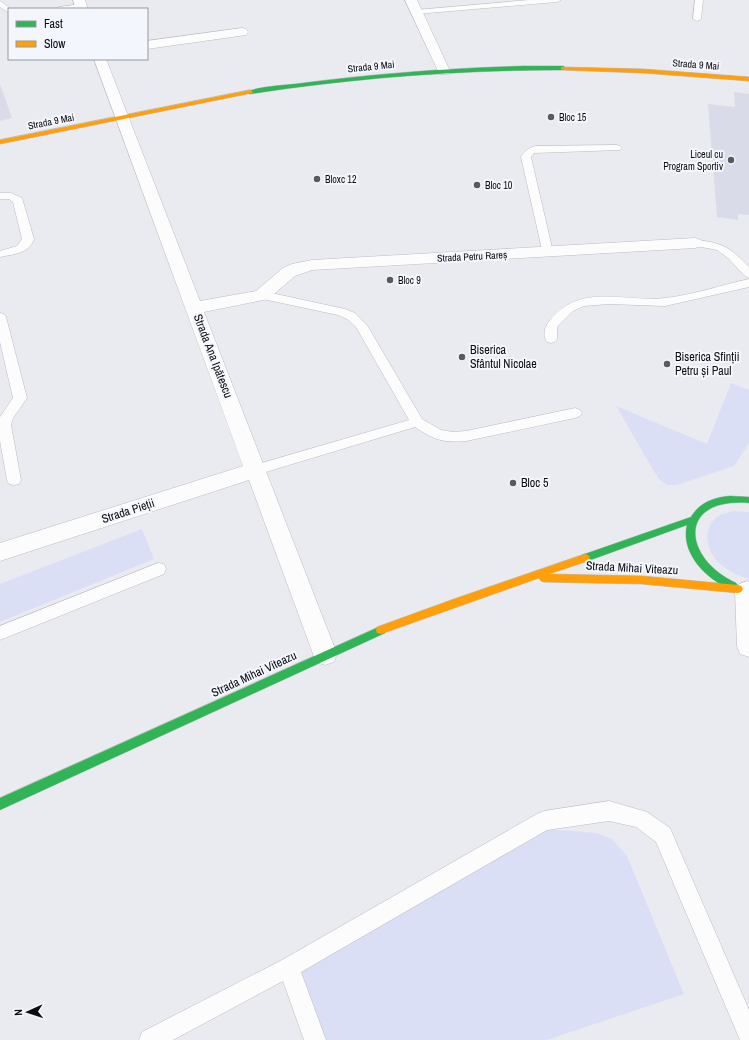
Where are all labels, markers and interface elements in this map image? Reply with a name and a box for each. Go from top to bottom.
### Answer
legend [8,8,148,60]
text: Fast [44,16,63,32]
text: Slow [44,36,66,52]
street label: Strada 9 Mai [672,56,720,73]
street label: Strada 9 Mai [347,58,395,75]
street label: Strada 9 Mai [27,111,75,132]
place label: Bloc 15 [559,111,587,124]
marker: Bloc 15 [546,112,556,122]
place label: Liceul cu Program Sportiv [663,148,724,173]
marker: Liceul cu Program Sportiv [726,155,736,165]
place label: Bloxc 12 [325,173,357,186]
marker: Bloxc 12 [312,174,322,184]
place label: Bloc 10 [485,179,513,192]
marker: Bloc 10 [472,180,482,190]
street label: Strada Petru Rareș [437,248,507,265]
place label: Bloc 9 [398,274,421,287]
marker: Bloc 9 [385,275,395,285]
street label: Strada Ana Ipătescu [190,312,236,400]
place label: Biserica Sfântul Nicolae [470,342,537,372]
place label: Biserica Sfinții Petru și Paul [675,349,740,379]
marker: Biserica Sfântul Nicolae [457,352,467,362]
marker: Biserica Sfinții Petru și Paul [662,359,672,369]
place label: Bloc 5 [521,475,549,491]
marker: Bloc 5 [508,478,518,488]
street label: Strada Pieții [100,495,156,527]
street label: Strada Mihai Viteazu [586,558,678,578]
street label: Strada Mihai Viteazu [209,647,299,701]
north arrow [8,992,48,1032]
text: N [11,1009,25,1016]

